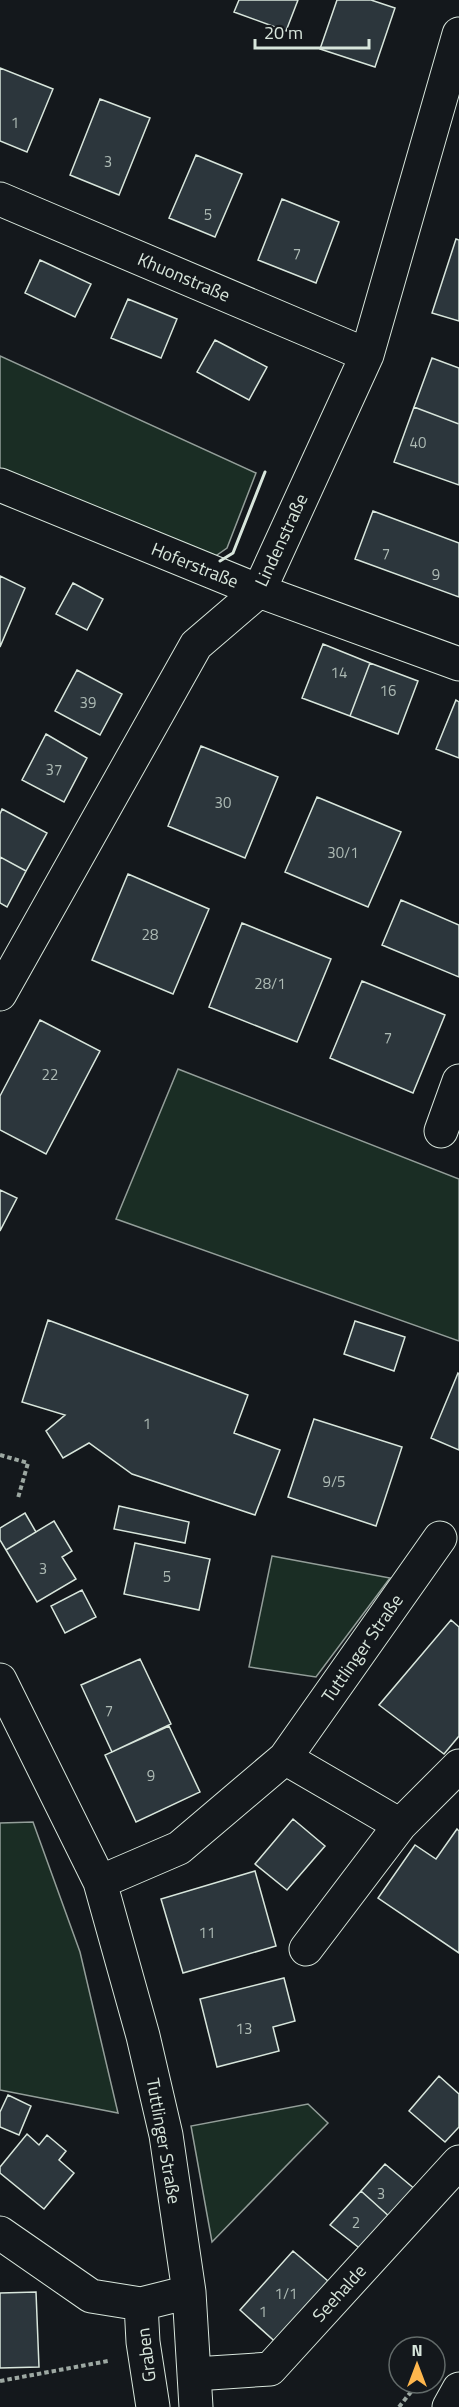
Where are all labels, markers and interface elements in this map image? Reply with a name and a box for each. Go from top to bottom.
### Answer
scale bar [255,12,369,50]
text: 20 m [264,19,303,46]
house number: 1 [11,111,19,134]
house number: 3 [104,150,112,173]
house number: 5 [204,203,212,226]
house number: 7 [293,242,301,265]
street label: Khuonstraße [134,245,234,309]
house number: 40 [410,431,426,454]
street label: Lindenstraße [248,489,314,591]
street label: Hoferstraße [147,535,243,595]
house number: 7 [382,542,390,565]
house number: 9 [432,563,440,586]
house number: 14 [331,661,347,684]
house number: 16 [380,679,396,702]
house number: 39 [80,691,96,714]
house number: 37 [46,758,62,781]
house number: 30 [215,791,231,814]
house number: 30/1 [327,841,359,864]
house number: 28 [142,923,158,946]
house number: 28/1 [254,972,286,995]
house number: 7 [384,1026,392,1049]
house number: 22 [42,1063,58,1086]
house number: 1 [143,1412,151,1435]
house number: 9/5 [323,1470,345,1493]
house number: 3 [39,1557,47,1580]
house number: 5 [163,1565,171,1588]
street label: Tuttlinger Straße [315,1588,409,1708]
house number: 7 [105,1699,113,1722]
house number: 9 [147,1764,155,1787]
house number: 11 [199,1921,215,1944]
house number: 13 [236,2017,252,2040]
street label: Tuttlinger Straße [140,2076,188,2206]
house number: 3 [377,2182,385,2205]
house number: 2 [352,2211,360,2234]
street label: Seehalde [306,2258,372,2328]
house number: 1/1 [275,2282,297,2305]
house number: 1 [259,2300,267,2323]
street label: Graben [129,2326,163,2384]
north arrow [387,2335,447,2395]
text: N [411,2338,423,2362]

